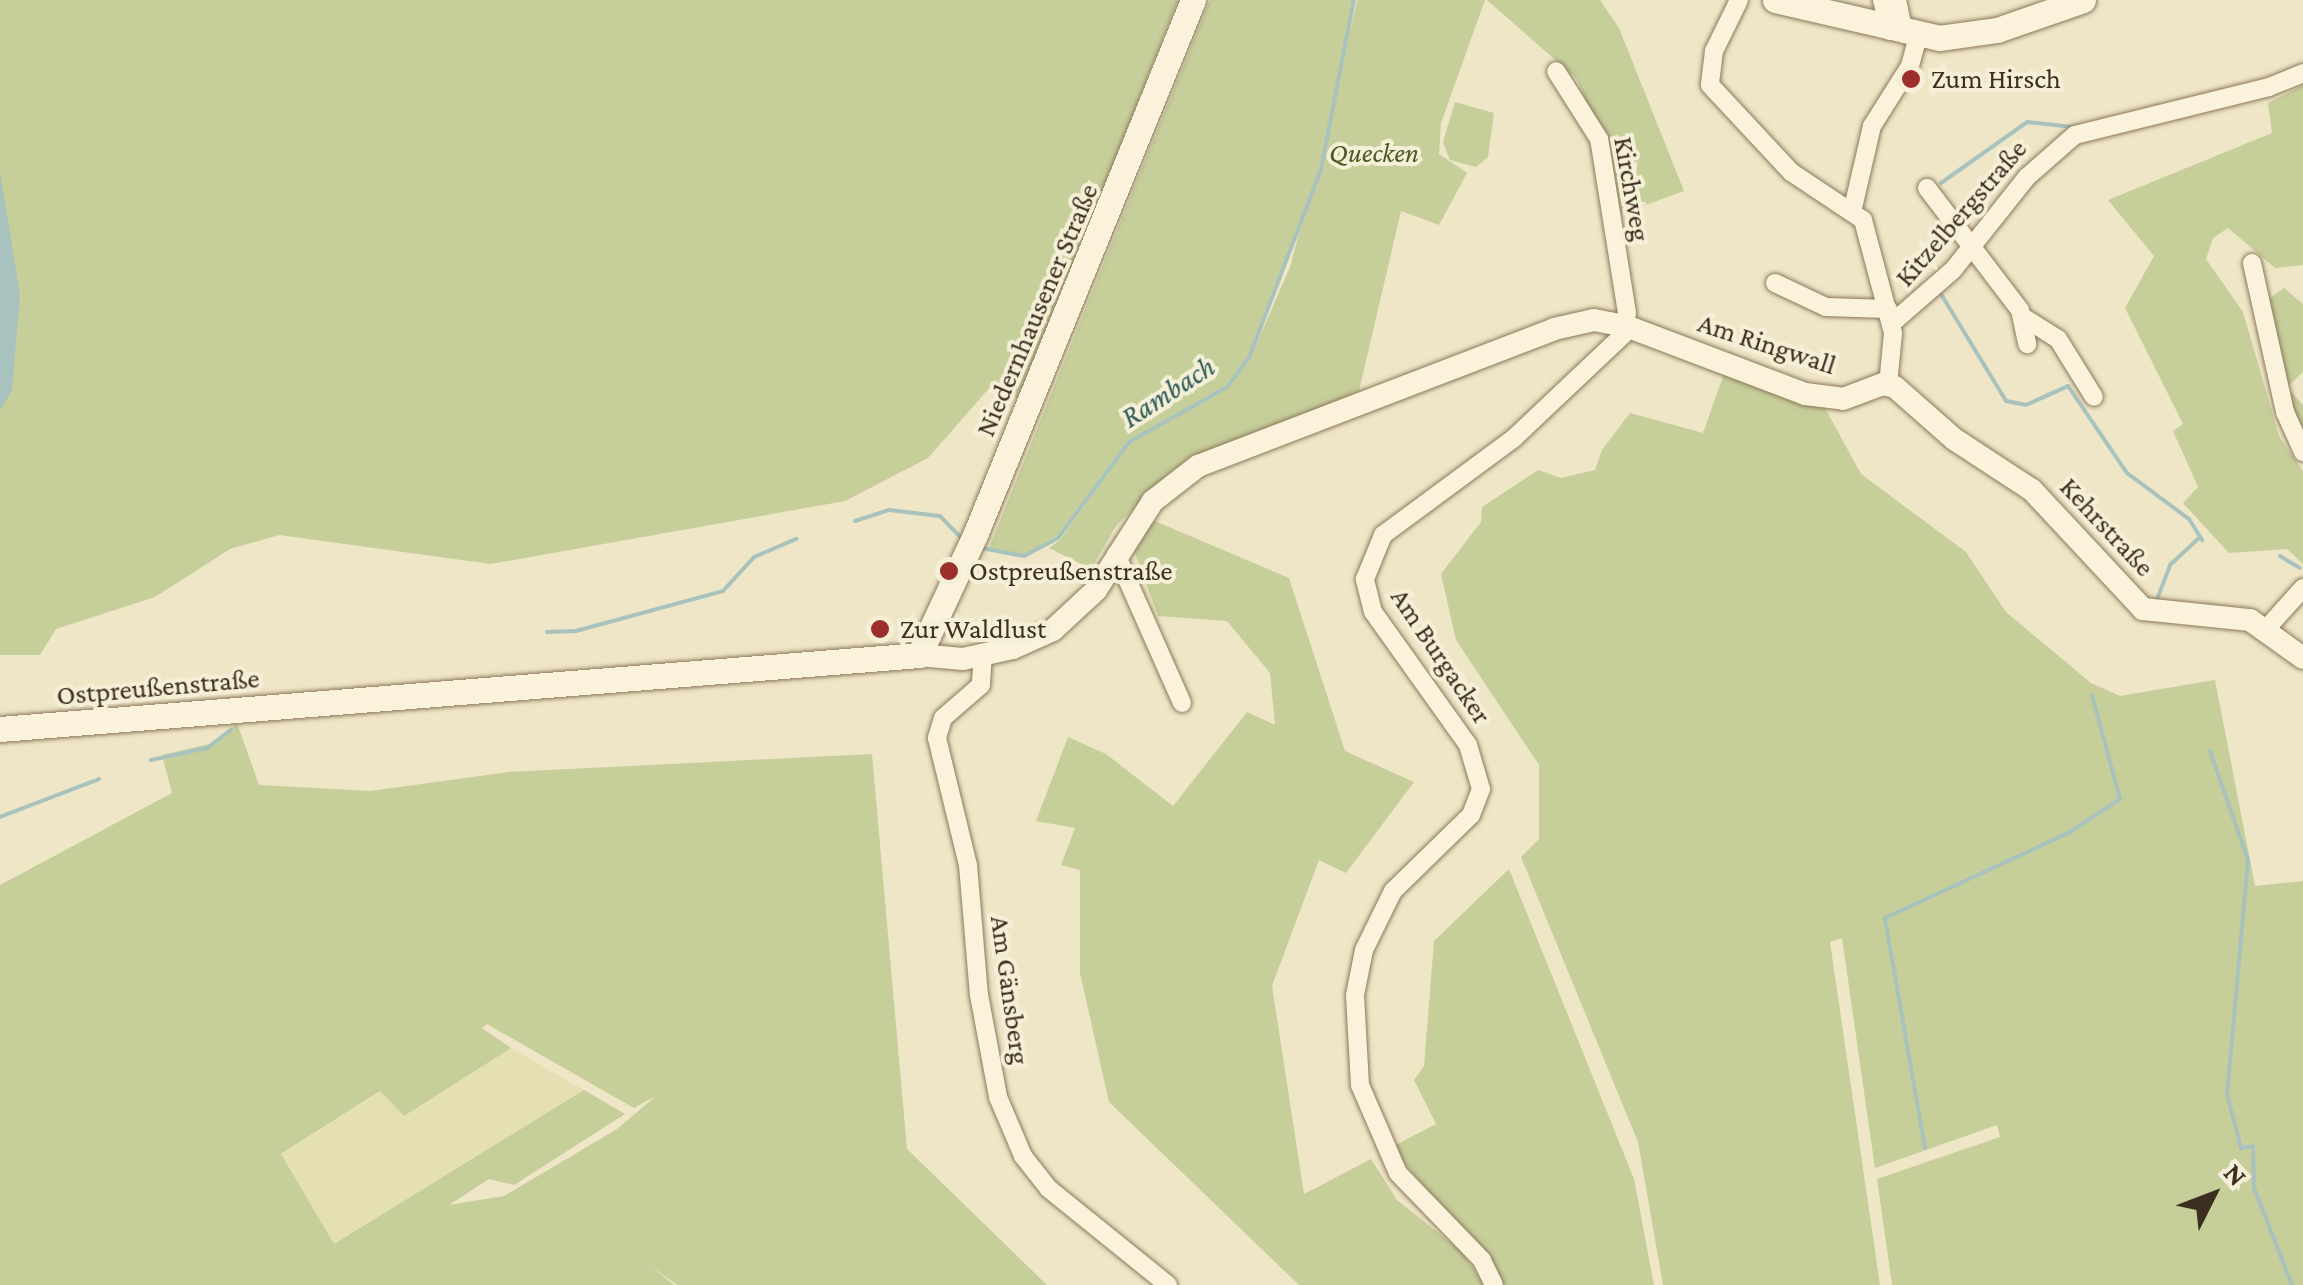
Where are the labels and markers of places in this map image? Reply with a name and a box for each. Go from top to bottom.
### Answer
place label: Zum Hirsch [1931,62,2061,96]
marker: Zum Hirsch [1900,68,1922,90]
place label: Ostpreußenstraße [969,554,1173,588]
marker: Ostpreußenstraße [938,560,960,582]
place label: Zur Waldlust [900,612,1046,646]
marker: Zur Waldlust [869,618,891,640]

